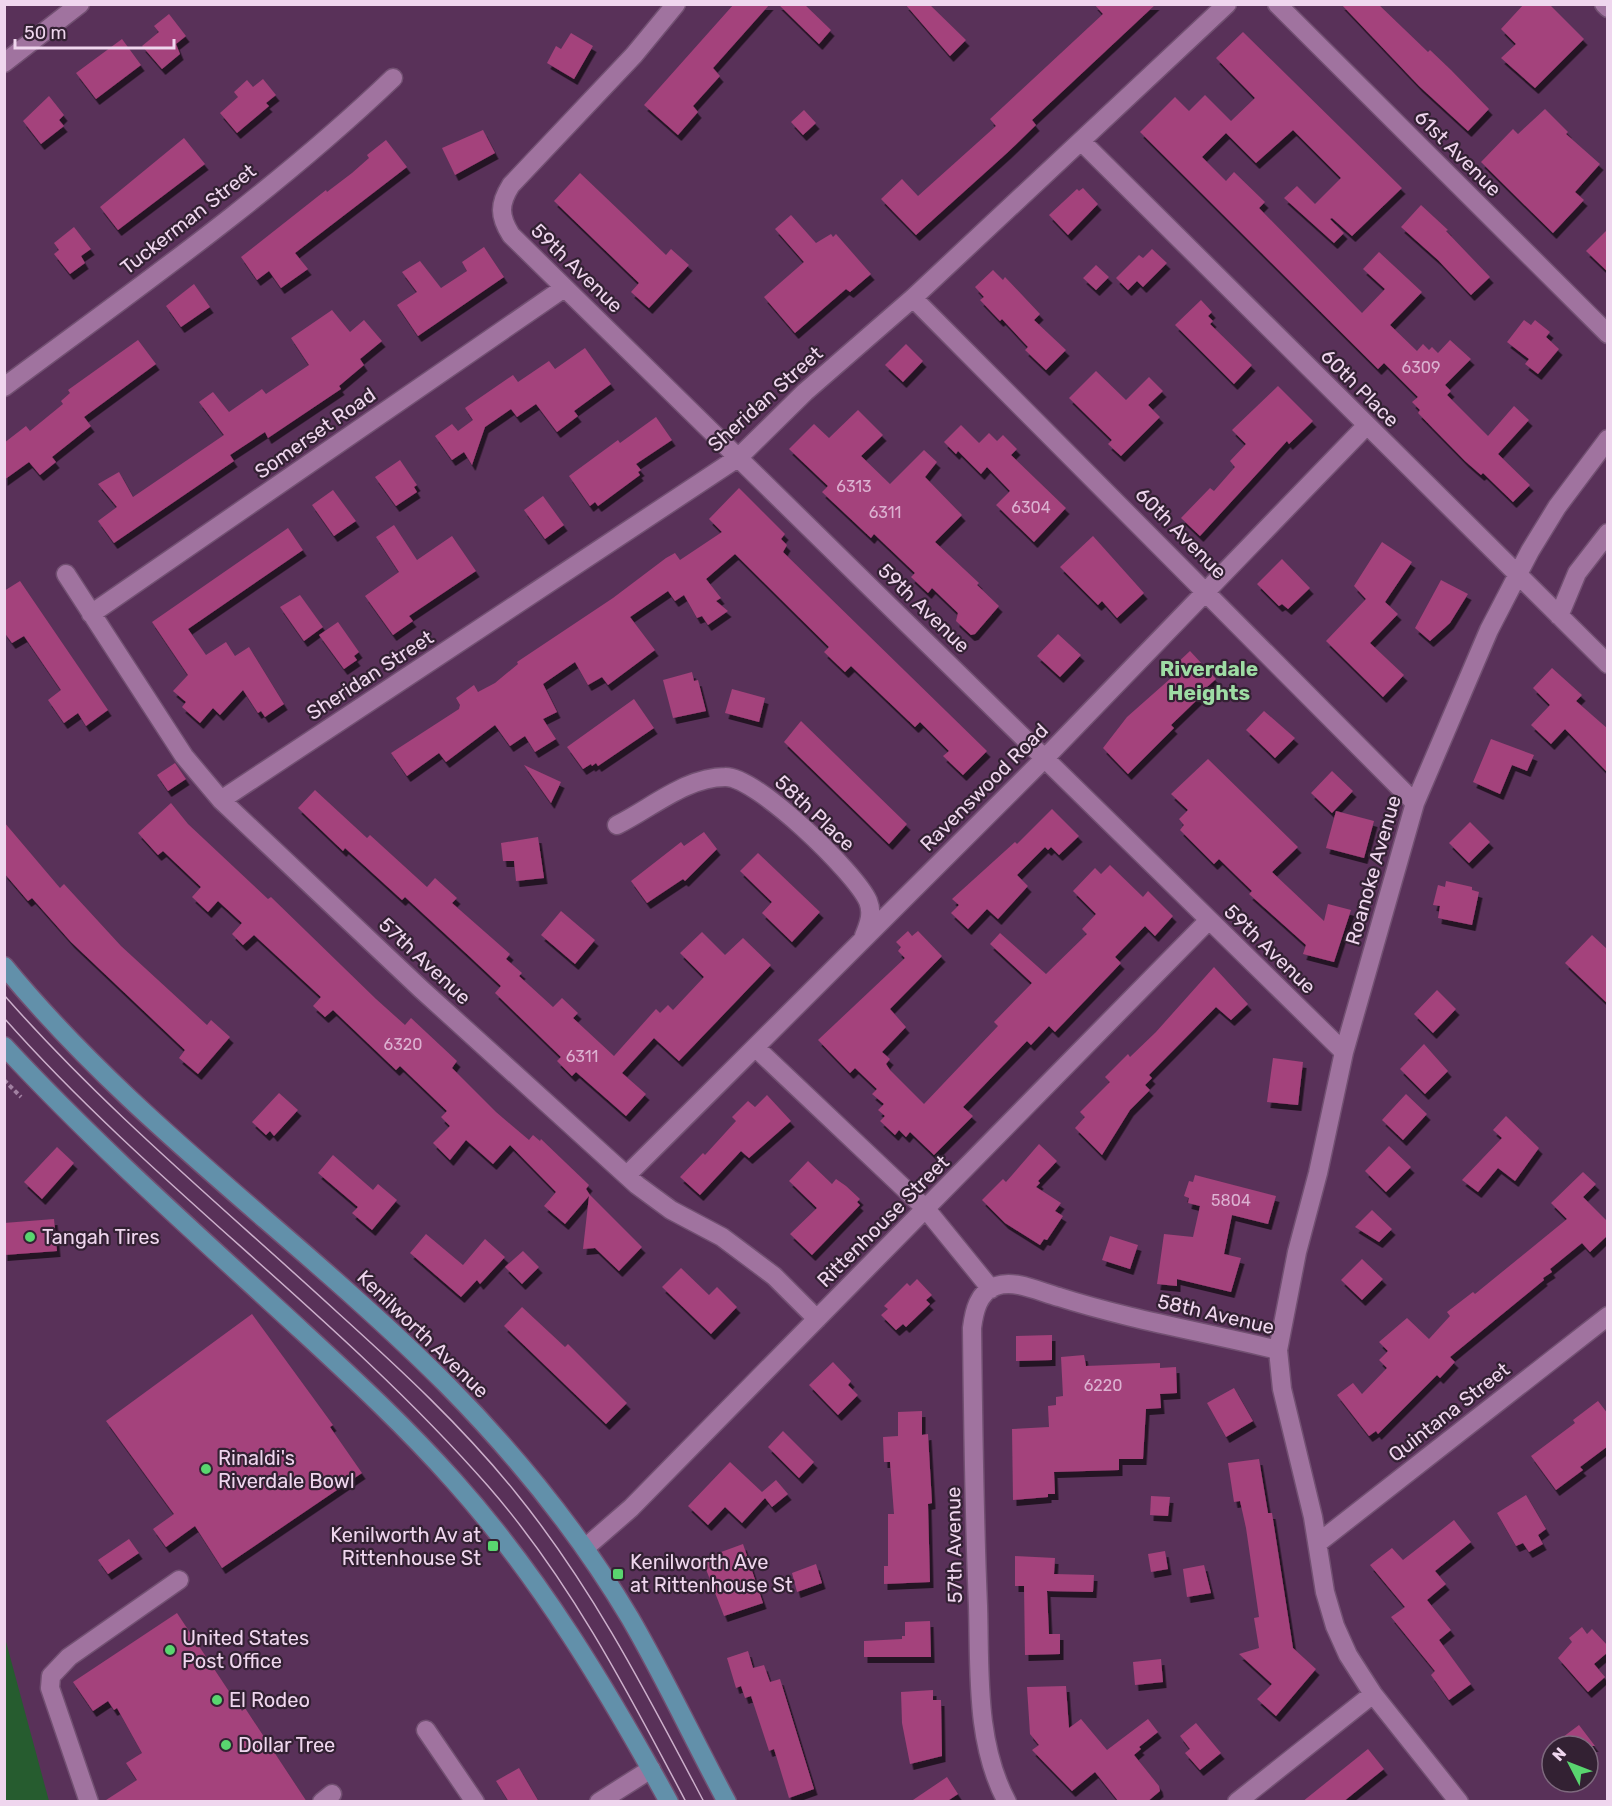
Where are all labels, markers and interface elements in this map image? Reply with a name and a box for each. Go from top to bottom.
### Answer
scale bar [15,12,174,50]
text: 50 m [24,22,67,44]
street label: 61st Avenue [1410,105,1506,201]
street label: Tuckerman Street [115,159,261,279]
street label: 59th Avenue [526,218,628,318]
street label: Sheridan Street [703,341,827,457]
street label: 60th Place [1316,344,1404,432]
house number: 6309 [1402,358,1440,377]
street label: Somerset Road [250,382,380,484]
house number: 6313 [836,477,872,496]
street label: 60th Avenue [1130,482,1232,584]
house number: 6304 [1011,498,1051,517]
house number: 6311 [869,503,901,522]
street label: 59th Avenue [873,558,975,658]
street label: Sheridan Street [302,625,438,725]
district label: Riverdale Heights [1160,656,1258,705]
street label: Ravenswood Road [915,718,1053,856]
street label: 58th Place [770,770,860,856]
street label: Roanoke Avenue [1340,792,1406,948]
street label: 59th Avenue [1219,899,1321,999]
street label: 57th Avenue [374,912,476,1010]
house number: 6320 [384,1035,422,1054]
house number: 6311 [566,1047,598,1066]
street label: Rittenhouse Street [812,1150,954,1292]
house number: 5804 [1211,1191,1251,1210]
place label: Tangah Tires [42,1225,160,1249]
marker: Tangah Tires [23,1230,37,1244]
street label: Kenilworth Avenue [352,1265,494,1403]
street label: 58th Avenue [1155,1289,1277,1339]
street label: Quintana Street [1384,1357,1514,1467]
house number: 6220 [1084,1376,1122,1395]
place label: Rinaldi's Riverdale Bowl [218,1446,355,1493]
marker: Rinaldi's Riverdale Bowl [199,1462,213,1476]
street label: 57th Avenue [941,1487,967,1603]
place label: Kenilworth Av at Rittenhouse St [330,1523,481,1570]
marker: Kenilworth Av at Rittenhouse St [486,1539,500,1553]
place label: Kenilworth Ave at Rittenhouse St [630,1550,793,1597]
marker: Kenilworth Ave at Rittenhouse St [611,1567,625,1581]
place label: United States Post Office [182,1626,309,1673]
marker: United States Post Office [163,1643,177,1657]
place label: El Rodeo [229,1688,310,1712]
marker: El Rodeo [210,1693,224,1707]
place label: Dollar Tree [238,1733,335,1757]
north arrow [1540,1734,1600,1794]
marker: Dollar Tree [219,1738,233,1752]
text: N [1548,1744,1570,1765]

